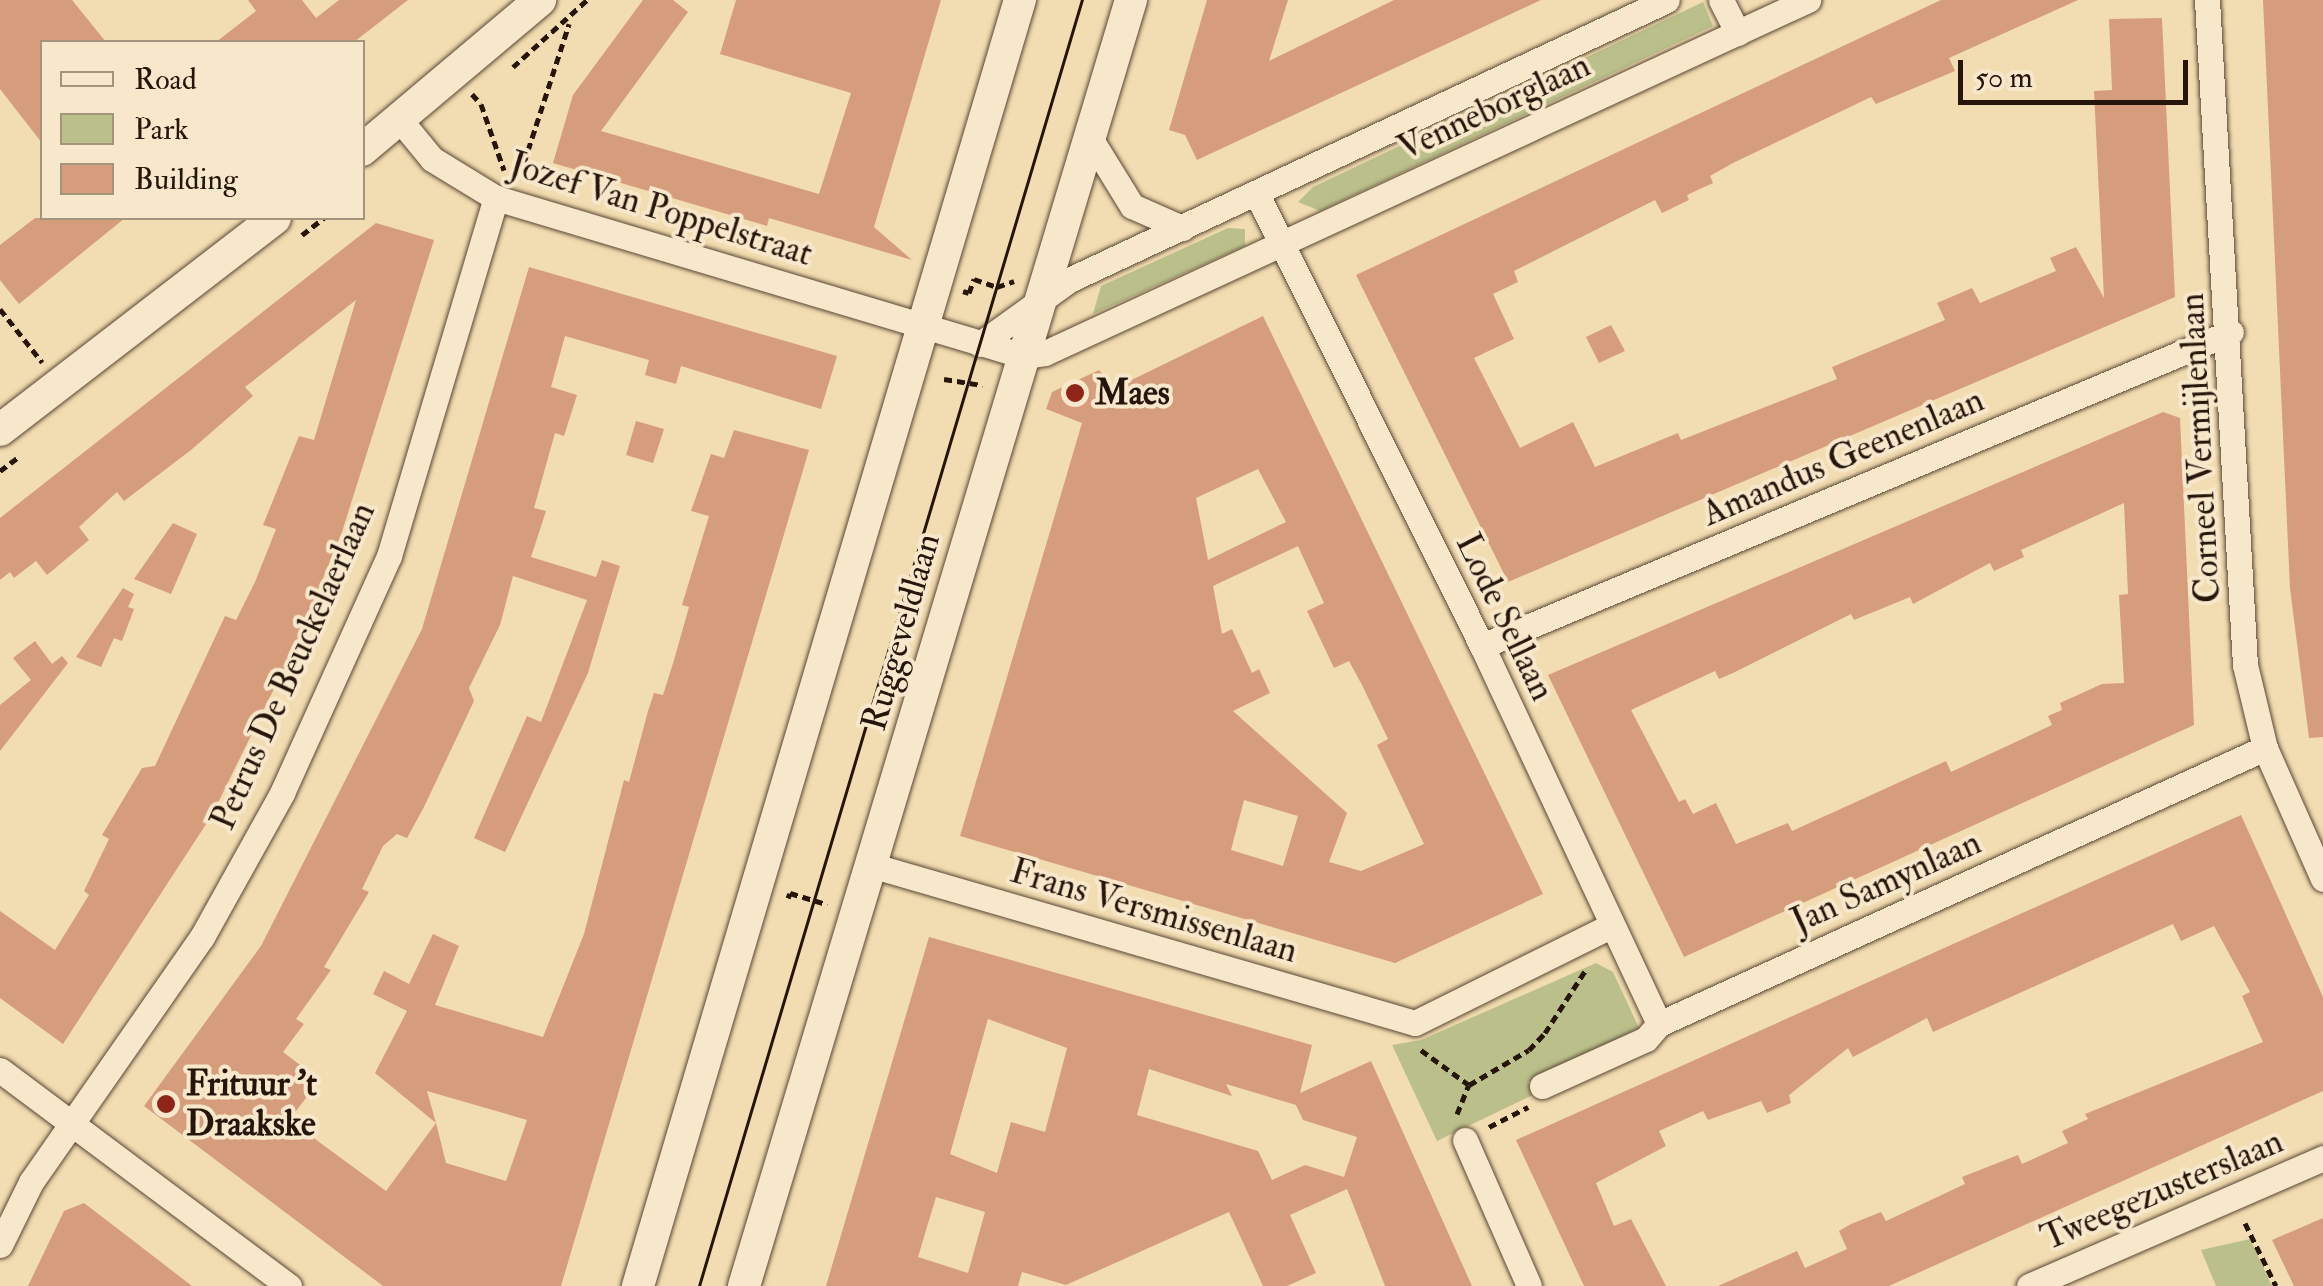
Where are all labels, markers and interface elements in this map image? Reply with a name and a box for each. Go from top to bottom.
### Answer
legend [40,40,365,220]
scale bar [1963,40,2193,102]
street label: Venneborglaan [1391,44,1597,170]
text: 50 m [1975,59,2033,96]
text: Road [134,61,197,98]
text: Park [134,111,189,148]
street label: Jozef Van Poppelstraat [505,143,817,275]
text: Building [134,161,238,198]
street label: Corneel Vermijlenlaan [2171,292,2229,604]
place label: Maes [1095,372,1170,414]
street label: Amandus Geenenlaan [1696,379,1990,535]
marker: Maes [1064,382,1086,404]
street label: Petrus De Beuckelaerlaan [202,496,384,836]
street label: Lode Sellaan [1447,527,1563,707]
street label: Ruggeveldlaan [853,529,949,735]
street label: Jan Samynlaan [1785,822,1987,942]
street label: Frans Versmissenlaan [1006,850,1302,972]
place label: Frituur 't Draakske [186,1063,317,1145]
marker: Frituur 't Draakske [155,1093,177,1115]
street label: Tweegezusterslaan [2035,1120,2289,1260]

